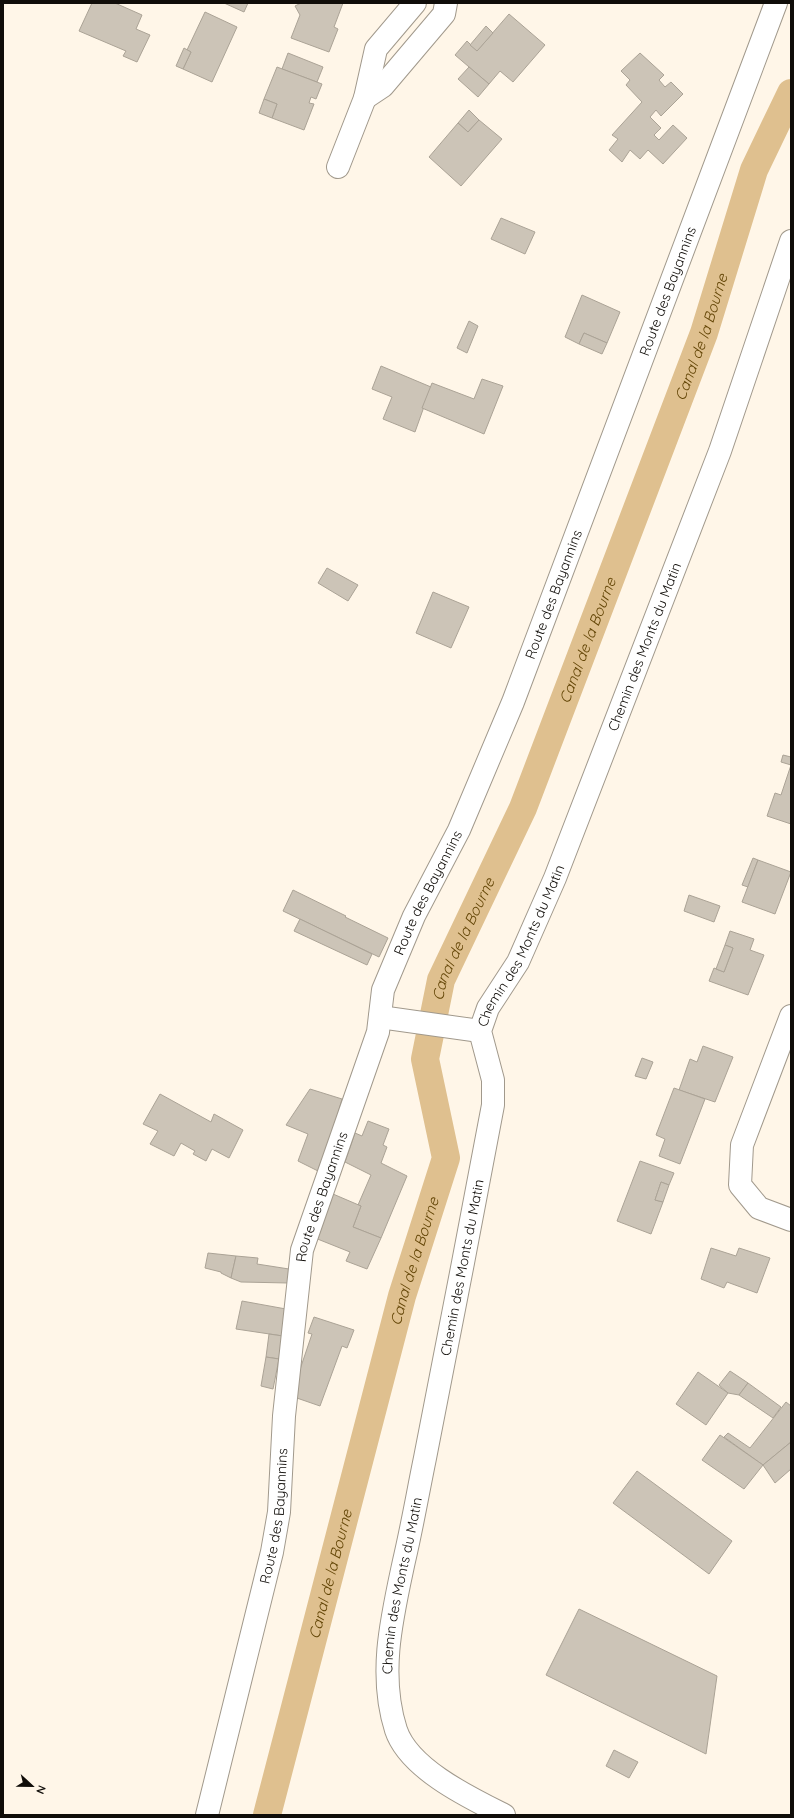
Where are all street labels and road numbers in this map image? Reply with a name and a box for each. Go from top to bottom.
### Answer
street label: Route des Bayannins [635,224,700,358]
street label: Route des Bayannins [521,527,586,662]
street label: Chemin des Monts du Matin [604,560,685,734]
street label: Route des Bayannins [390,827,466,958]
street label: Chemin des Monts du Matin [473,862,568,1029]
street label: Route des Bayannins [292,1129,352,1263]
street label: Chemin des Monts du Matin [436,1178,488,1357]
street label: Route des Bayannins [255,1448,291,1586]
street label: Chemin des Monts du Matin [378,1496,426,1674]

